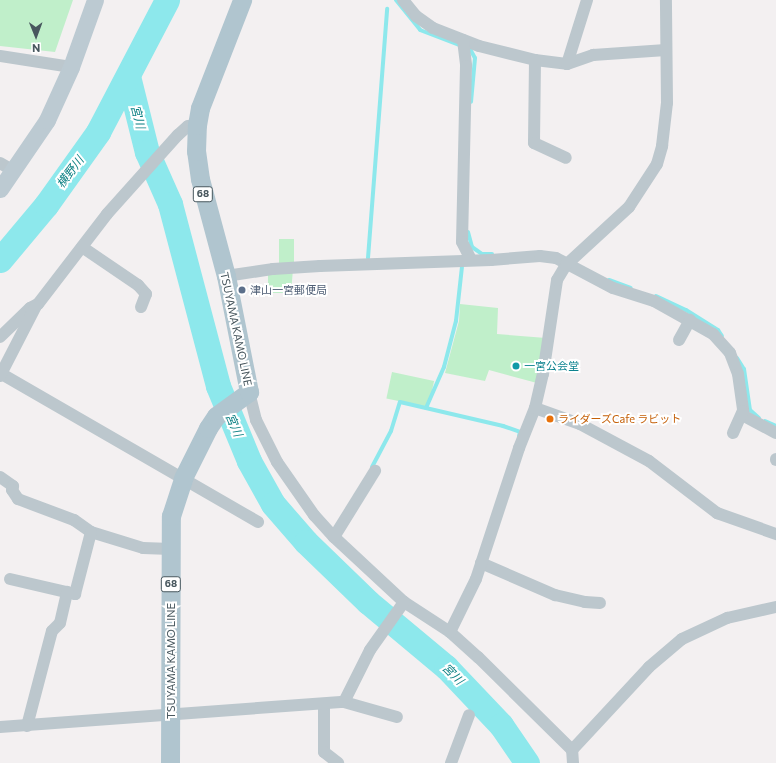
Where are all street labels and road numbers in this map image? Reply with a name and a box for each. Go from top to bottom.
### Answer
road number: 68 [192,186,214,202]
street label: TSUYAMA KAMO LINE [217,271,255,387]
road number: 68 [160,576,182,592]
street label: TSUYAMA KAMO LINE [164,603,178,719]

